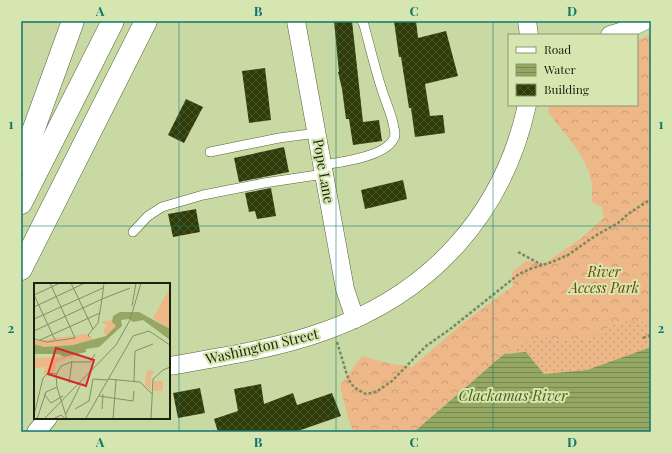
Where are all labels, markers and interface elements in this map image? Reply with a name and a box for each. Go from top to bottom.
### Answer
text: A [95,2,105,19]
text: B [254,2,263,19]
text: C [409,2,419,19]
text: D [567,2,577,19]
legend [508,34,638,106]
text: Road [544,41,571,57]
text: Water [543,61,577,77]
text: Building [544,81,590,97]
text: 1 [9,115,14,132]
text: 1 [659,115,664,132]
street label: Pope Lane [309,137,339,205]
park label: River Access Park [567,262,639,297]
inset map [34,283,170,419]
text: 2 [8,319,15,336]
text: 2 [658,319,665,336]
street label: Washington Street [203,324,321,368]
water label: Clackamas River [459,385,568,405]
text: A [95,433,105,450]
text: B [254,433,263,450]
text: C [409,433,419,450]
text: D [567,433,577,450]

